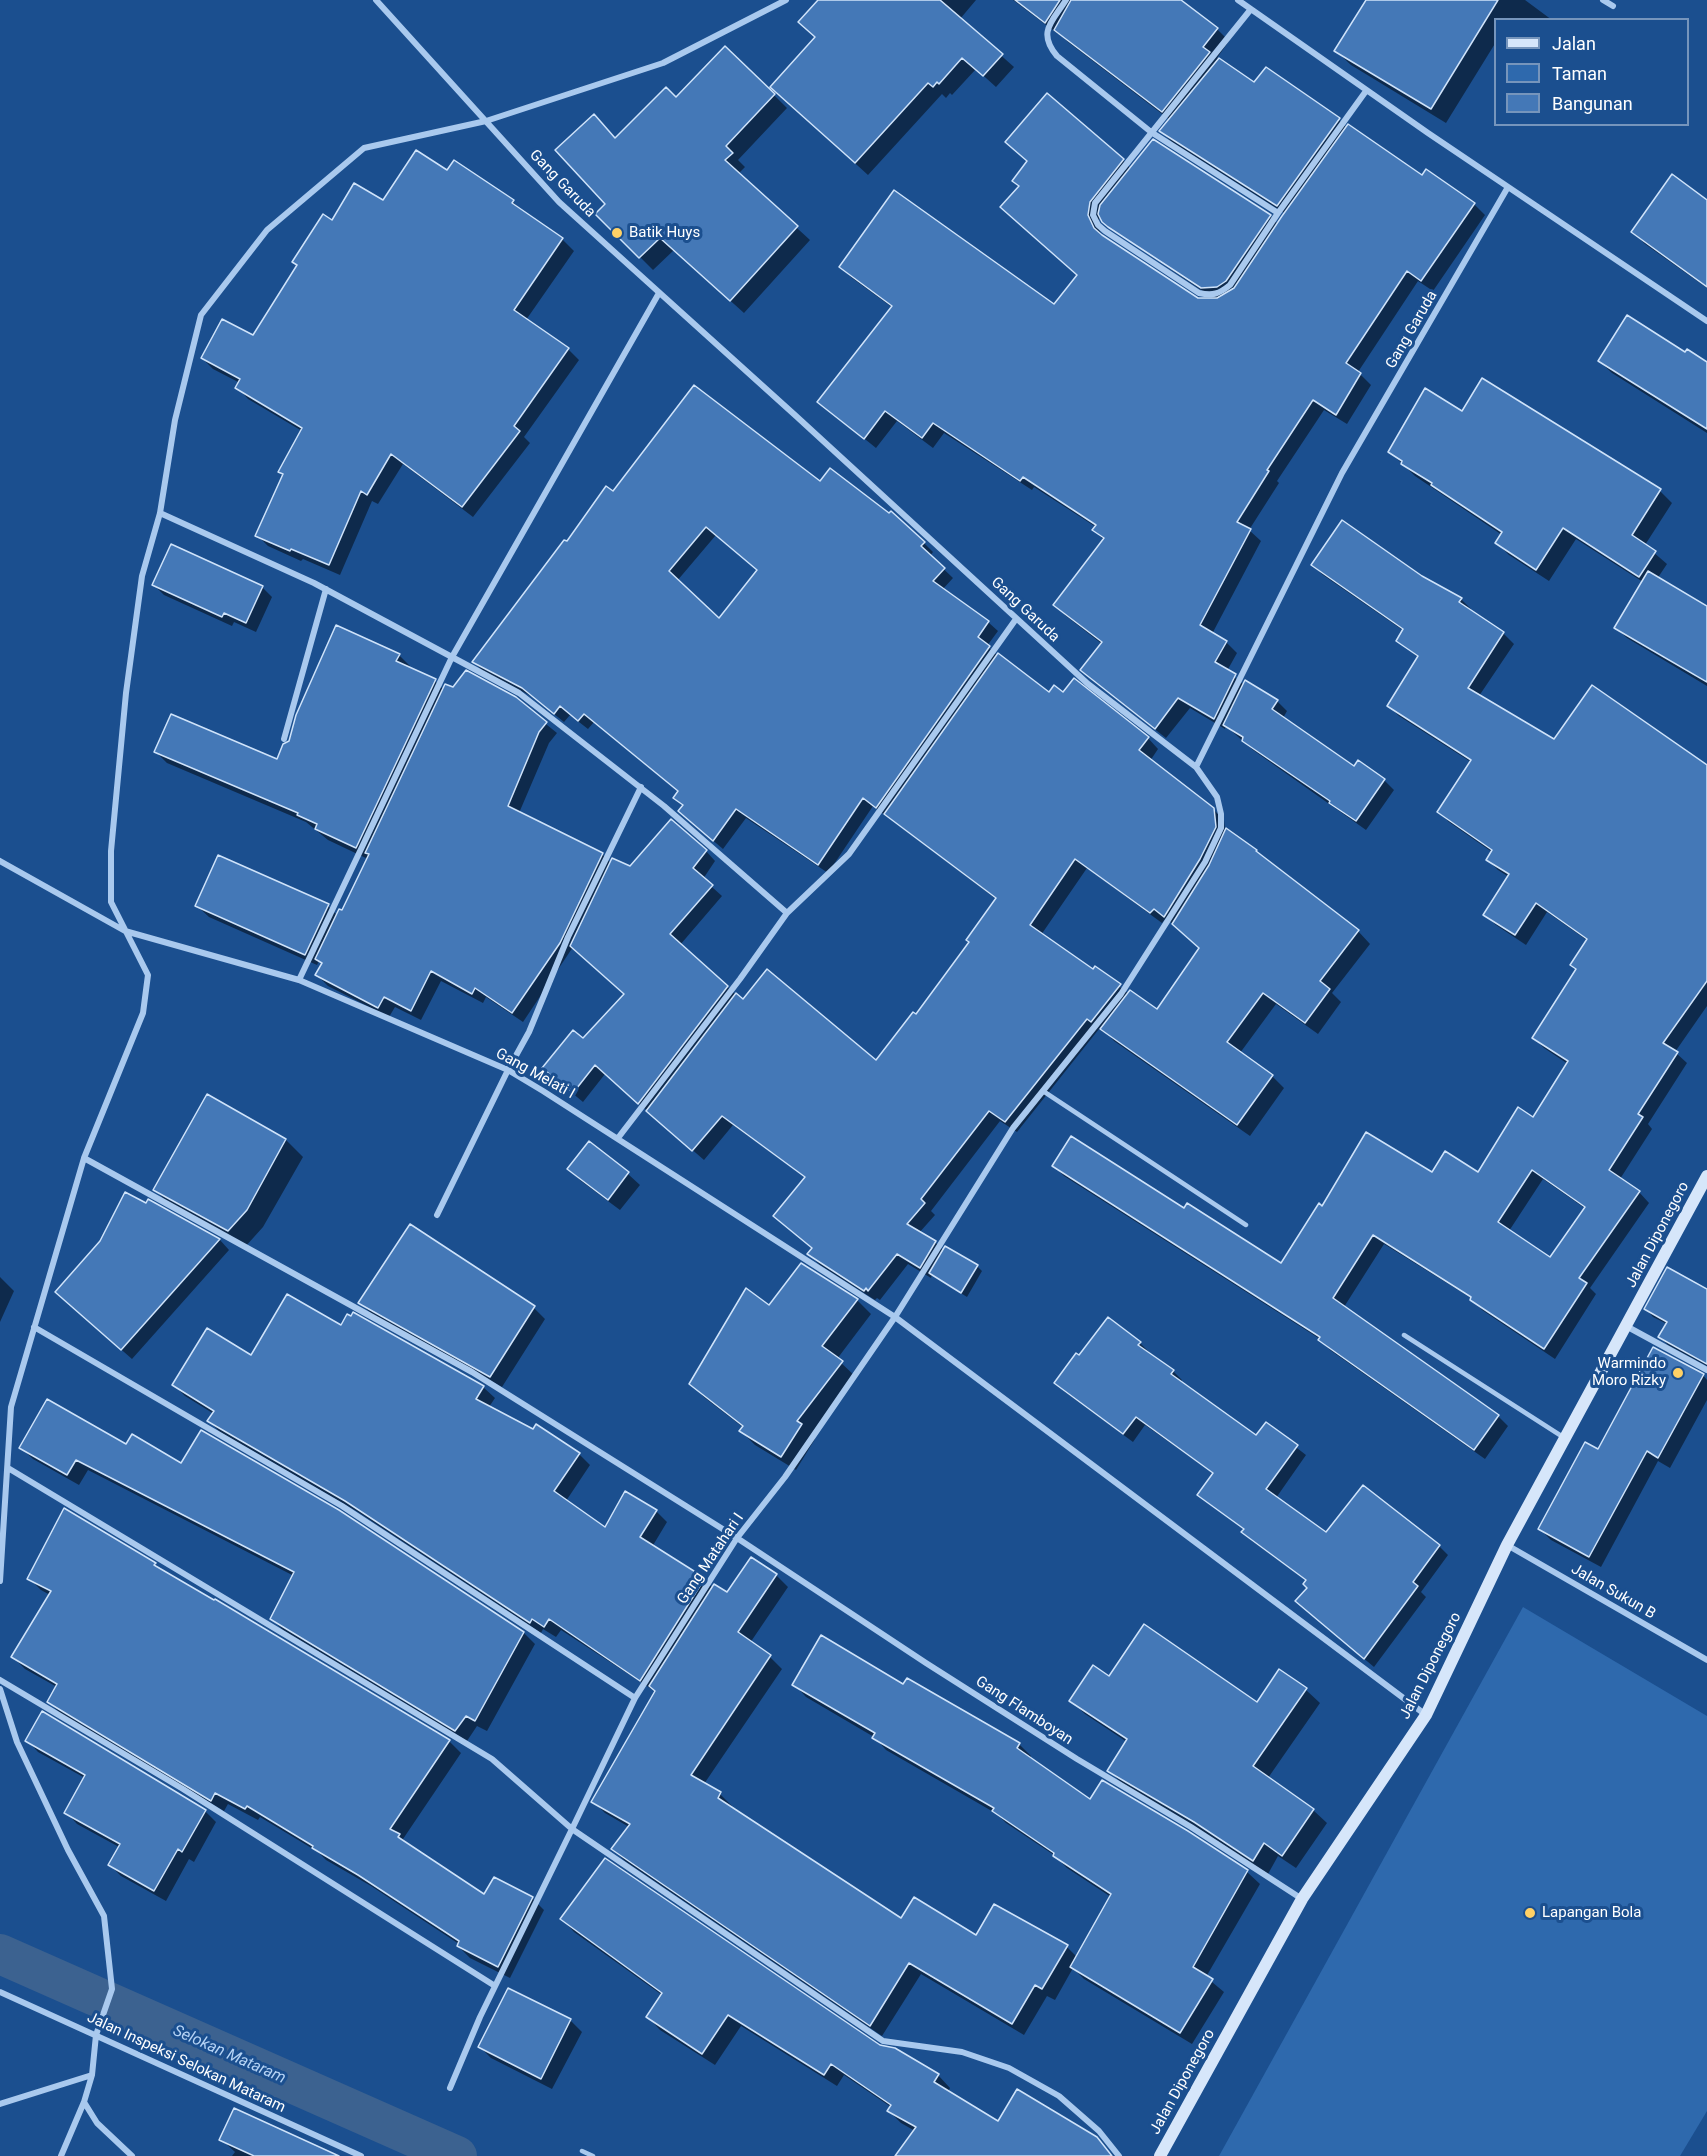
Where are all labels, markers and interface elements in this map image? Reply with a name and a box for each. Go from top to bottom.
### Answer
legend [1494,18,1689,126]
text: Jalan [1552,33,1596,54]
text: Taman [1552,63,1607,84]
text: Bangunan [1552,93,1633,114]
street label: Gang Garuda [525,146,599,222]
place label: Batik Huys [629,224,700,242]
marker: Batik Huys [610,226,624,240]
street label: Gang Garuda [1382,288,1442,372]
street label: Gang Garuda [987,574,1063,646]
street label: Gang Melati I [492,1045,578,1103]
street label: Jalan Diponegoro [1622,1179,1694,1291]
place label: Warmindo Moro Rizky [1592,1355,1666,1390]
marker: Warmindo Moro Rizky [1671,1366,1685,1380]
street label: Gang Matahari I [674,1510,748,1608]
street label: Jalan Sukun B [1568,1561,1658,1623]
street label: Jalan Diponegoro [1396,1610,1466,1722]
street label: Gang Flamboyan [972,1673,1076,1749]
place label: Lapangan Bola [1542,1904,1641,1922]
marker: Lapangan Bola [1523,1906,1537,1920]
street label: Jalan Inspeksi Selokan Mataram [84,2009,288,2117]
water label: Selokan Mataram [170,2022,288,2088]
street label: Jalan Diponegoro [1147,2026,1219,2138]

